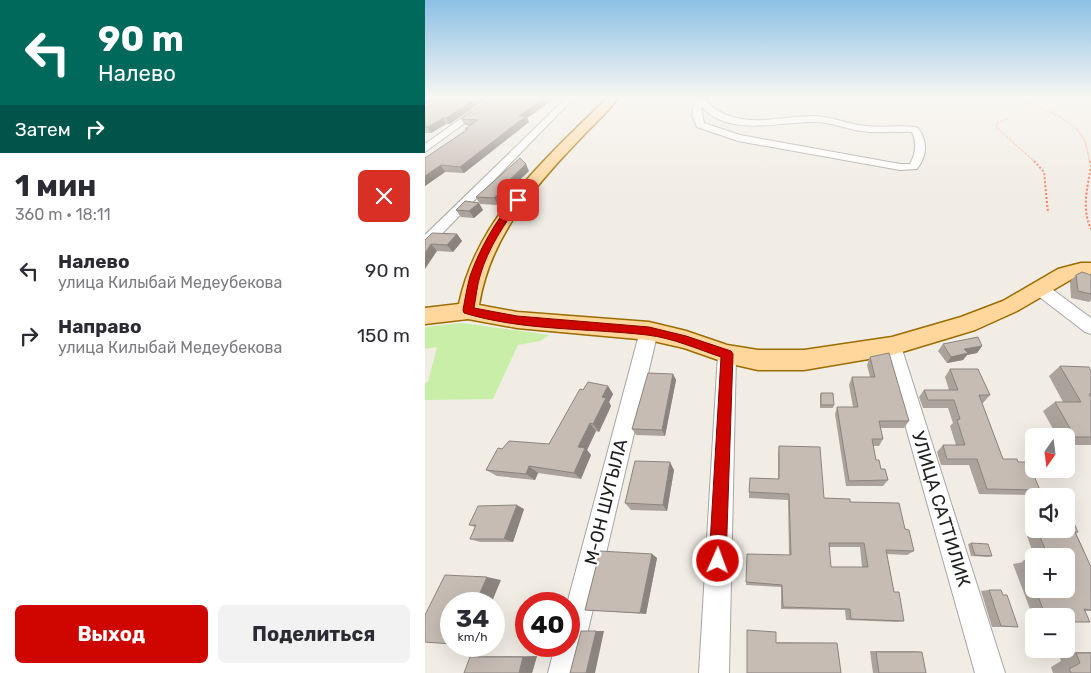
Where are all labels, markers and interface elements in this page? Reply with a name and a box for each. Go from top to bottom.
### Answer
text: 90 m [98,18,184,60]
icon: left [15,20,80,85]
text: Налево [98,60,176,87]
icon: right [81,115,109,143]
text: Затем [15,118,71,141]
text: 1 мин [15,168,96,204]
button: close [358,170,410,222]
pin [497,179,539,221]
icon: arrive [504,186,532,214]
text: 360 m · 18:11 [15,205,111,224]
text: Налево [58,250,130,273]
icon: left [15,257,43,285]
text: 90 m [365,259,410,282]
text: улица Килыбай Медеубекова [58,273,282,292]
text: Направо [58,315,142,338]
icon: right [15,322,43,350]
text: 150 m [357,324,410,347]
text: улица Килыбай Медеубекова [58,338,282,357]
north arrow [1025,428,1075,478]
map controls [1025,428,1075,658]
street label: УЛИЦА САТТИЛИК [907,429,975,589]
street label: М-ОН ШУГЫЛА [580,437,632,567]
button: sound [1025,488,1075,538]
position arrow [691,534,743,586]
button: + [1025,548,1075,598]
speed limit sign: 40 [515,592,580,657]
text: 34 [456,604,489,633]
button: Выход [15,605,208,663]
button: Поделиться [218,605,410,663]
button: − [1025,608,1075,658]
text: km/h [458,630,487,644]

